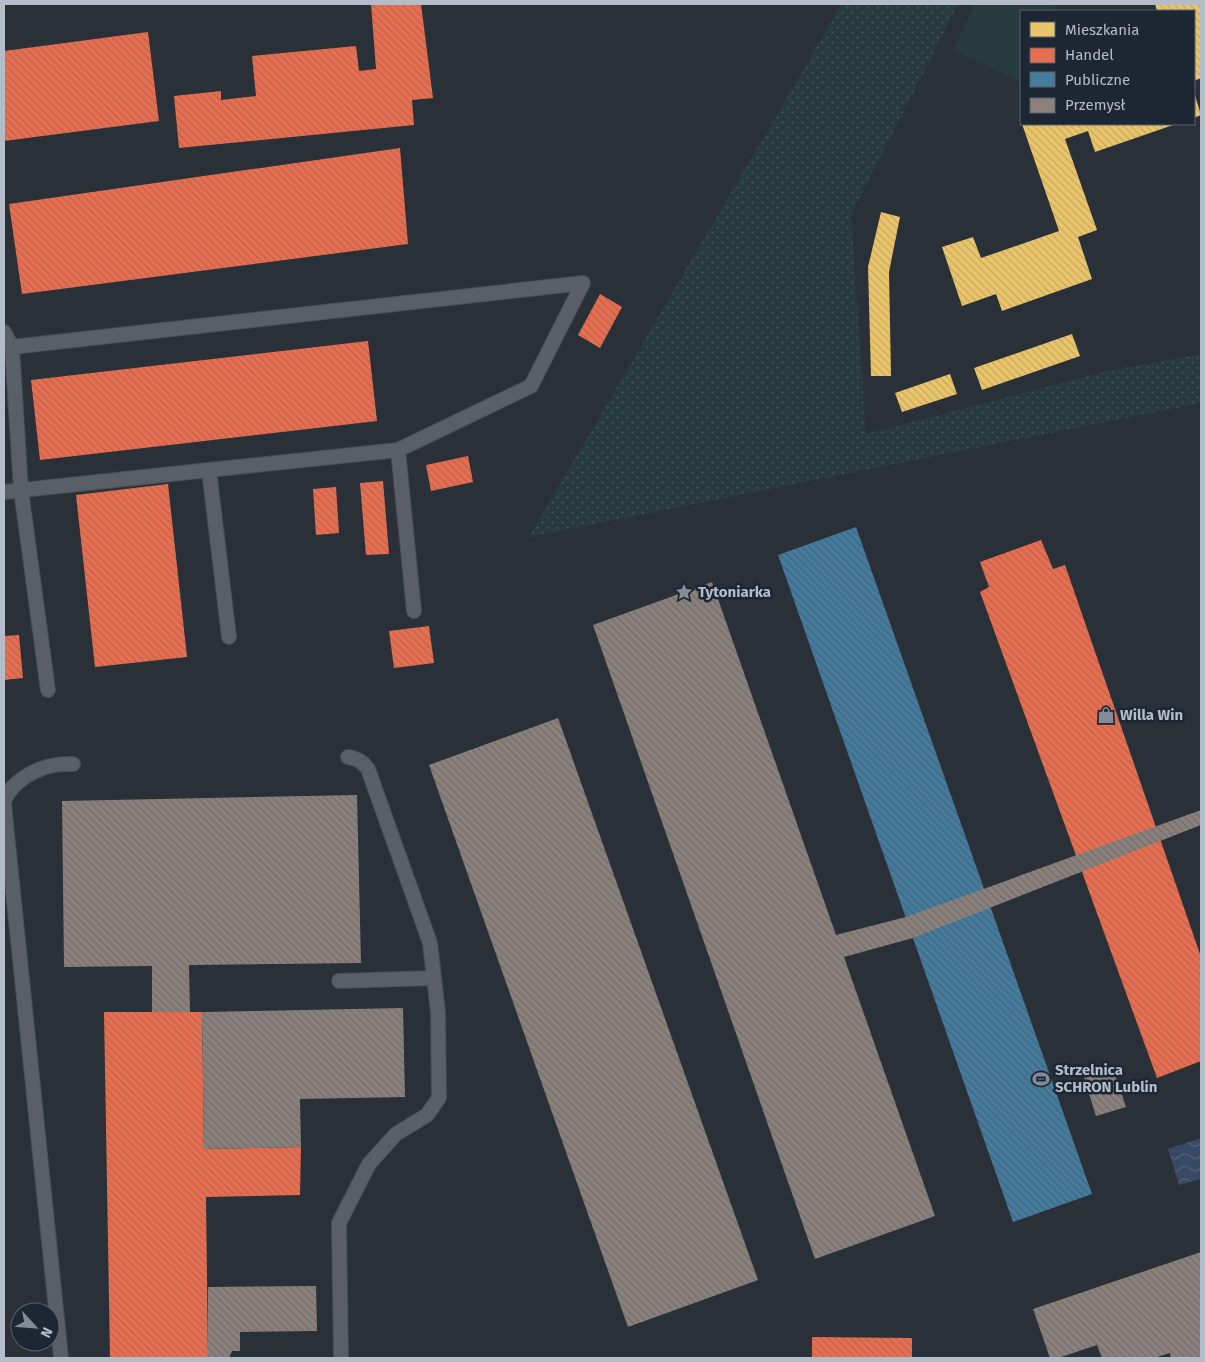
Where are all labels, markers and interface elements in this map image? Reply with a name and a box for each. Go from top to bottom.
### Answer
legend [1020,10,1195,125]
text: Mieszkania [1065,21,1139,39]
text: Handel [1065,46,1114,64]
text: Publiczne [1065,71,1130,89]
text: Przemysł [1065,96,1126,114]
place icon: Tytoniarka [674,582,694,602]
place label: Tytoniarka [698,583,771,601]
shop icon: Willa Win [1096,705,1116,725]
place label: Willa Win [1120,706,1183,724]
place label: Strzelnica SCHRON Lublin [1055,1061,1157,1096]
sports icon: Strzelnica SCHRON Lublin [1031,1069,1051,1089]
north arrow [10,1302,60,1352]
text: N [37,1325,56,1340]

